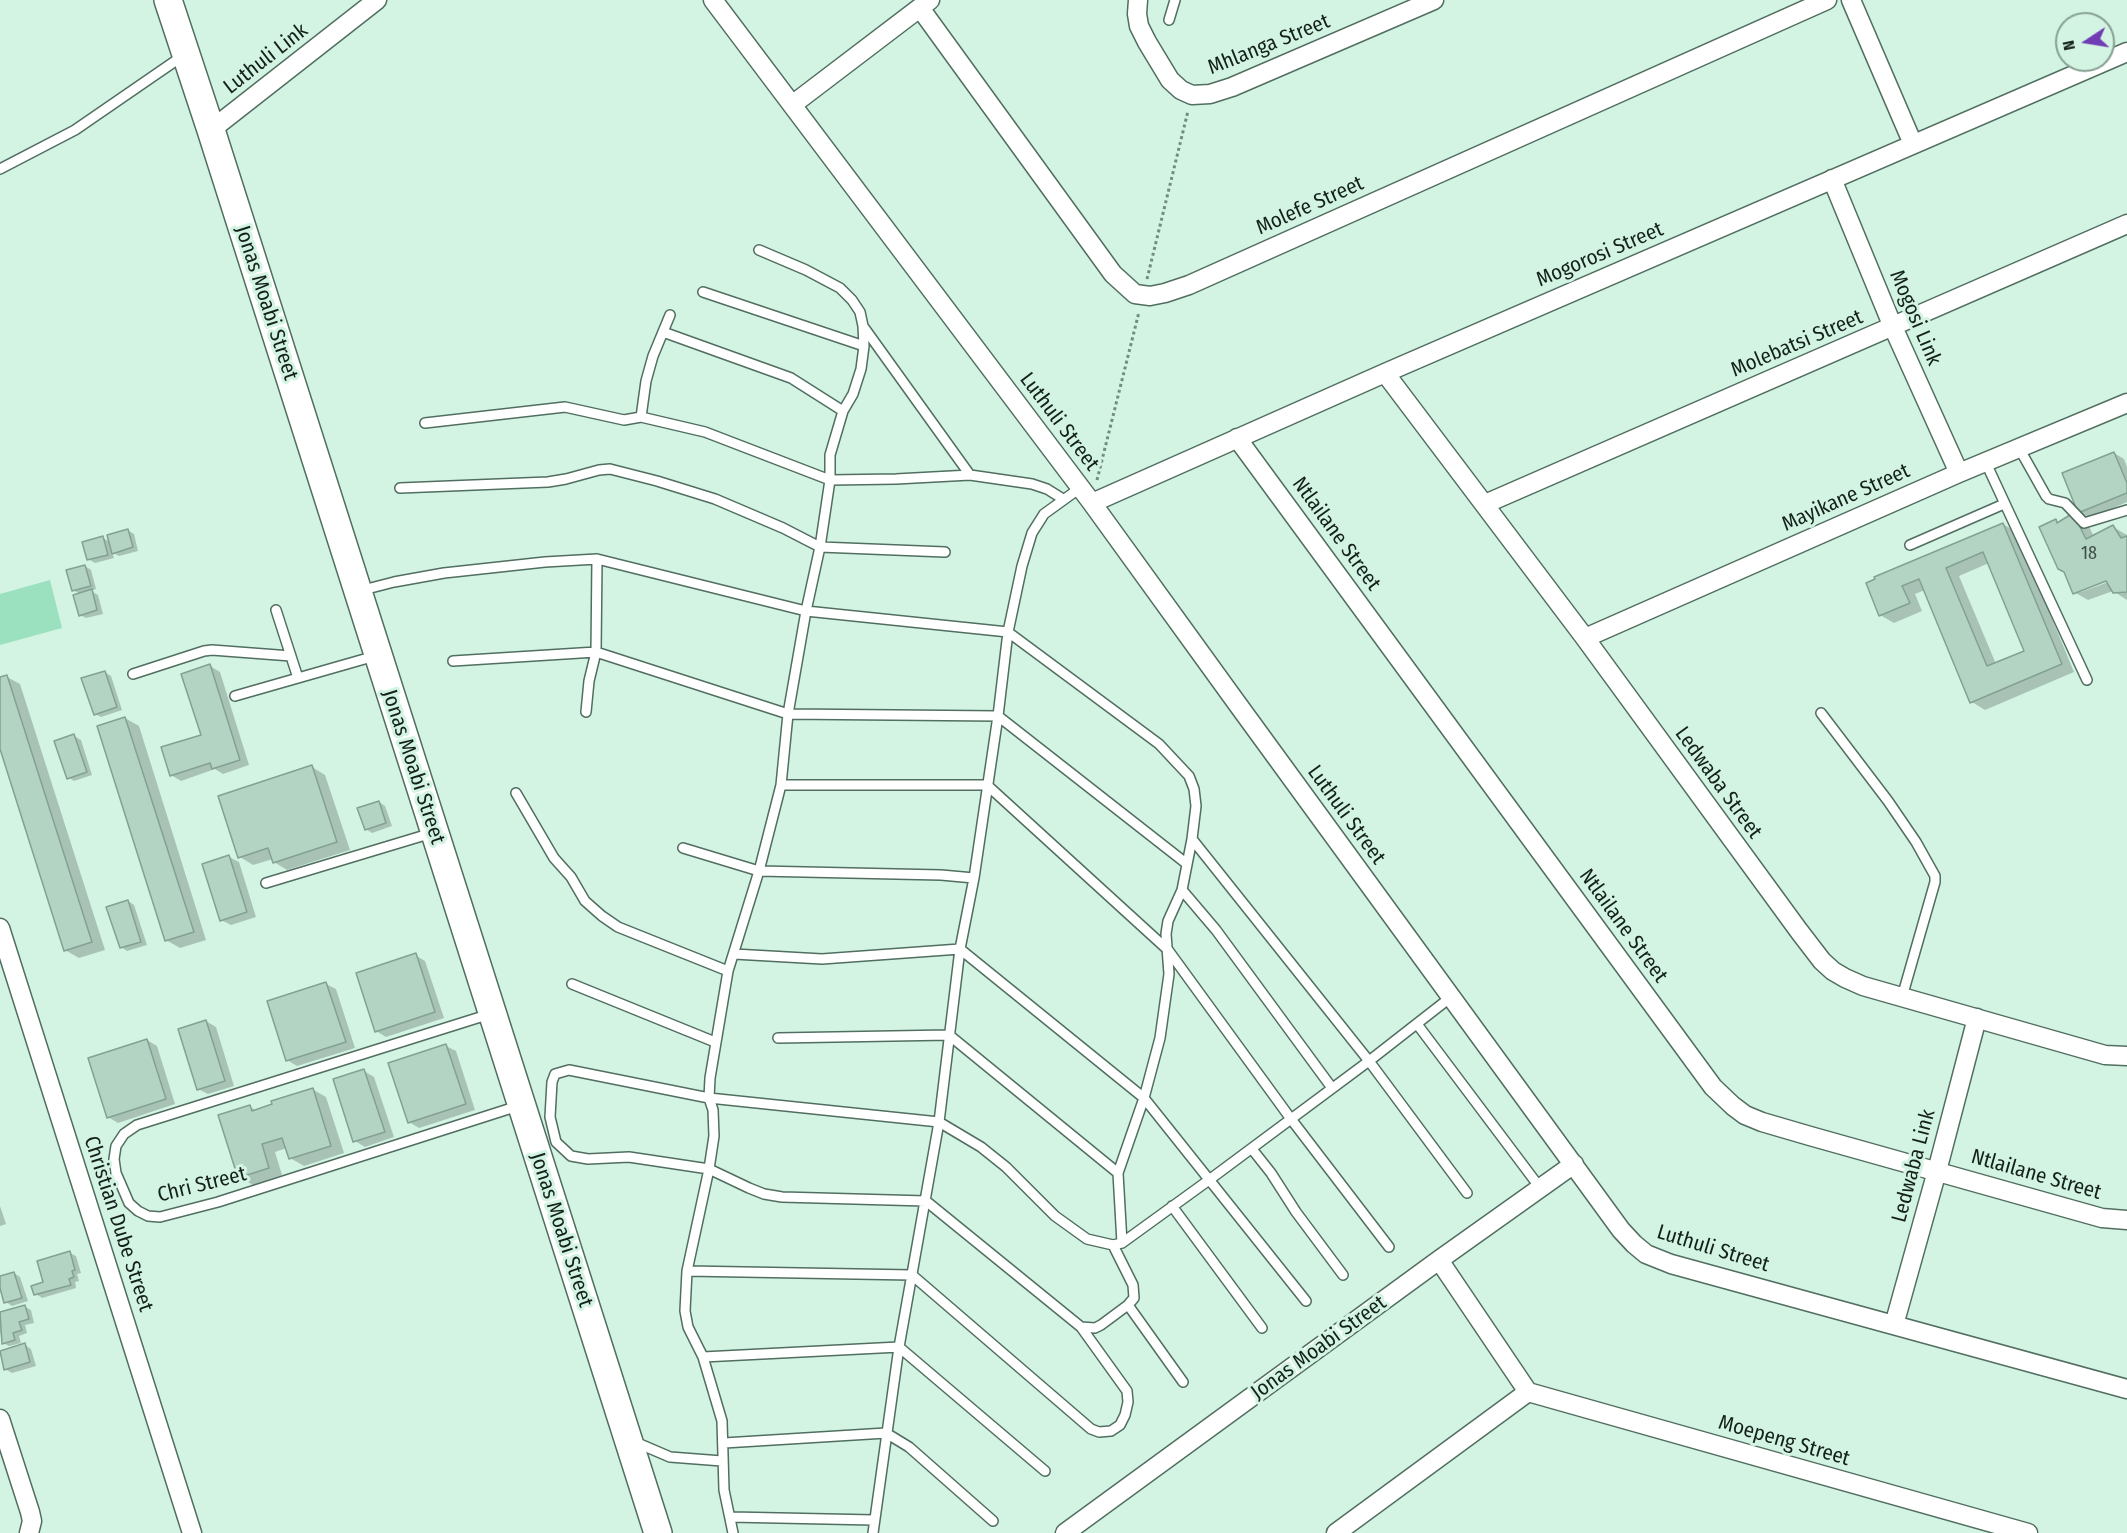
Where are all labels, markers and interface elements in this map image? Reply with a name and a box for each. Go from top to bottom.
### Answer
street label: Mhlanga Street [1204,9,1334,81]
north arrow [2055,12,2115,72]
street label: Luthuli Link [219,18,313,100]
text: N [2059,39,2079,52]
street label: Molefe Street [1252,171,1368,241]
street label: Mogorosi Street [1533,217,1667,293]
street label: Jonas Moabi Street [229,223,303,383]
street label: Mogosi Link [1884,266,1946,370]
street label: Molebatsi Street [1727,305,1867,383]
street label: Luthuli Street [1014,368,1104,476]
street label: Mayikane Street [1778,459,1914,537]
street label: Ntlailane Street [1286,472,1386,596]
house number: 18 [2081,543,2097,565]
street label: Jonas Moabi Street [376,687,450,847]
street label: Ledwaba Street [1669,722,1767,844]
street label: Luthuli Street [1302,761,1390,869]
street label: Ntlailane Street [1573,864,1673,988]
street label: Ledwaba Link [1887,1107,1941,1225]
street label: Christian Dube Street [78,1133,158,1315]
street label: Ntlailane Street [1968,1144,2104,1206]
street label: Jonas Moabi Street [524,1150,598,1310]
street label: Chri Street [155,1162,249,1208]
street label: Luthuli Street [1654,1220,1772,1278]
street label: Jonas Moabi Street [1246,1290,1392,1406]
street label: Moepeng Street [1715,1410,1853,1472]

